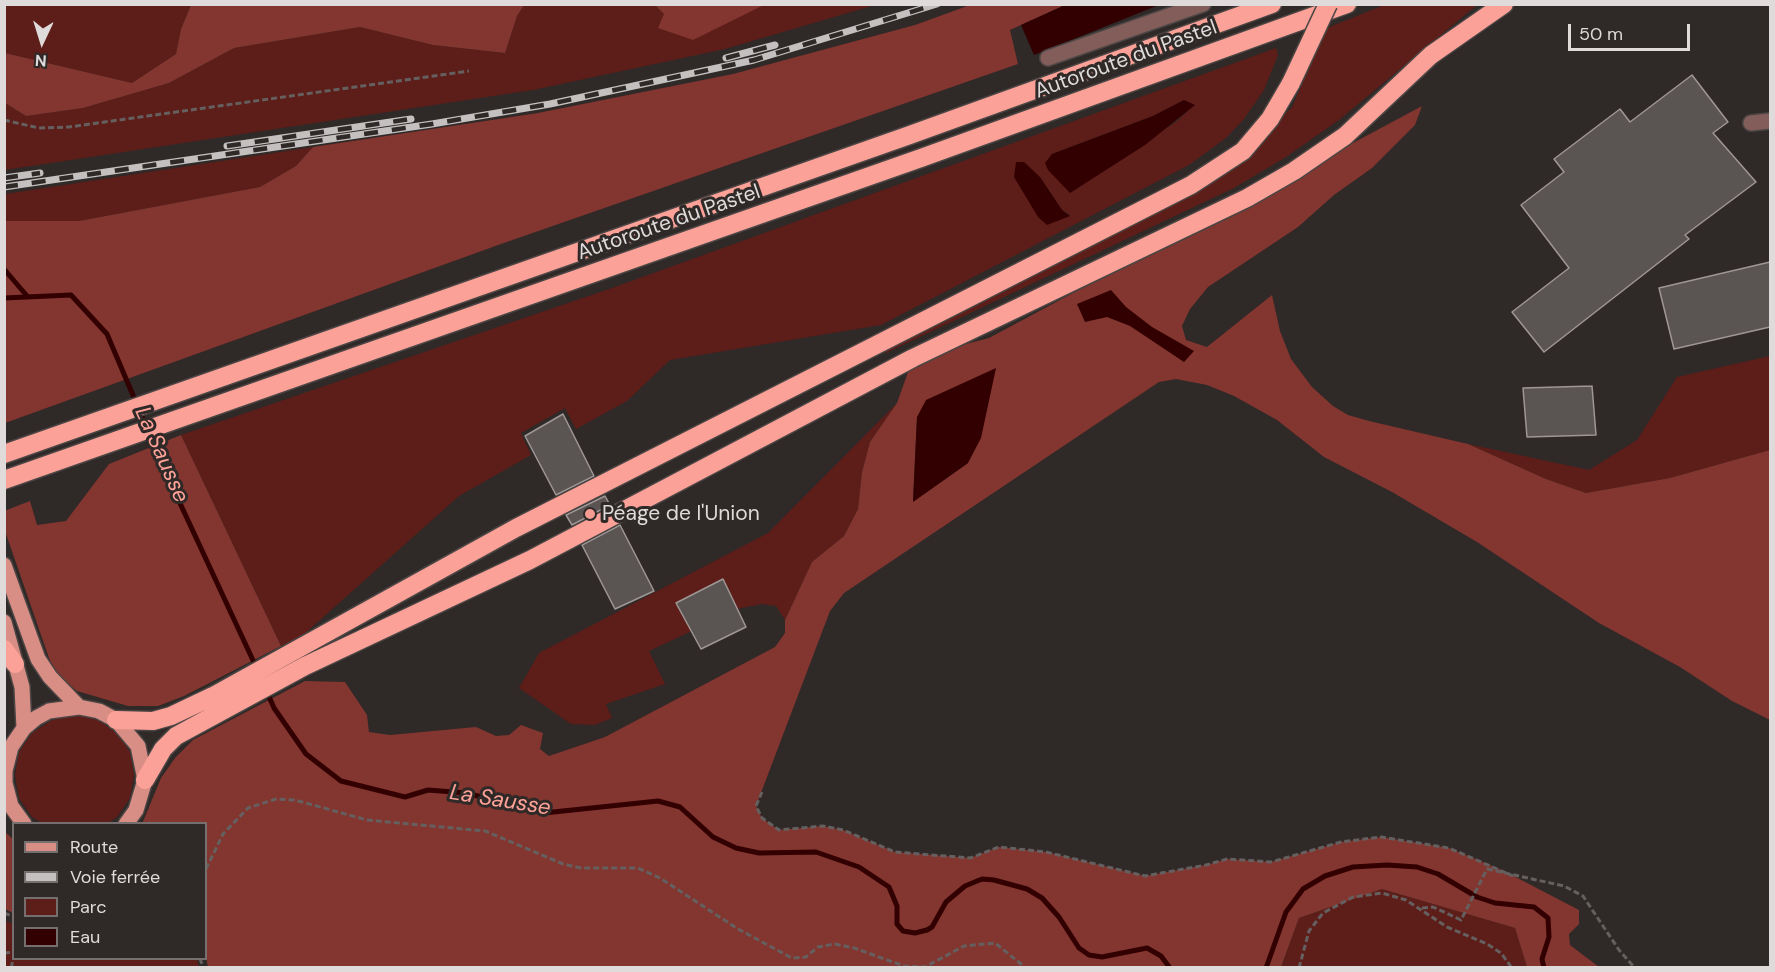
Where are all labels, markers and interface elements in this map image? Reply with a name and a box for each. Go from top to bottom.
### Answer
north arrow [12,12,72,72]
scale bar [1571,12,1692,50]
street label: Autoroute du Pastel [1031,15,1221,105]
text: 50 m [1579,22,1623,46]
text: N [34,50,47,71]
street label: Autoroute du Pastel [574,180,764,266]
water label: La Sausse [128,403,194,507]
place label: Péage de l'Union [602,501,760,527]
marker: Péage de l'Union [583,507,597,521]
water label: La Sausse [448,780,552,822]
legend [12,822,207,960]
text: Route [70,835,118,859]
text: Voie ferrée [70,865,160,889]
text: Parc [70,895,106,919]
text: Eau [70,925,100,949]

